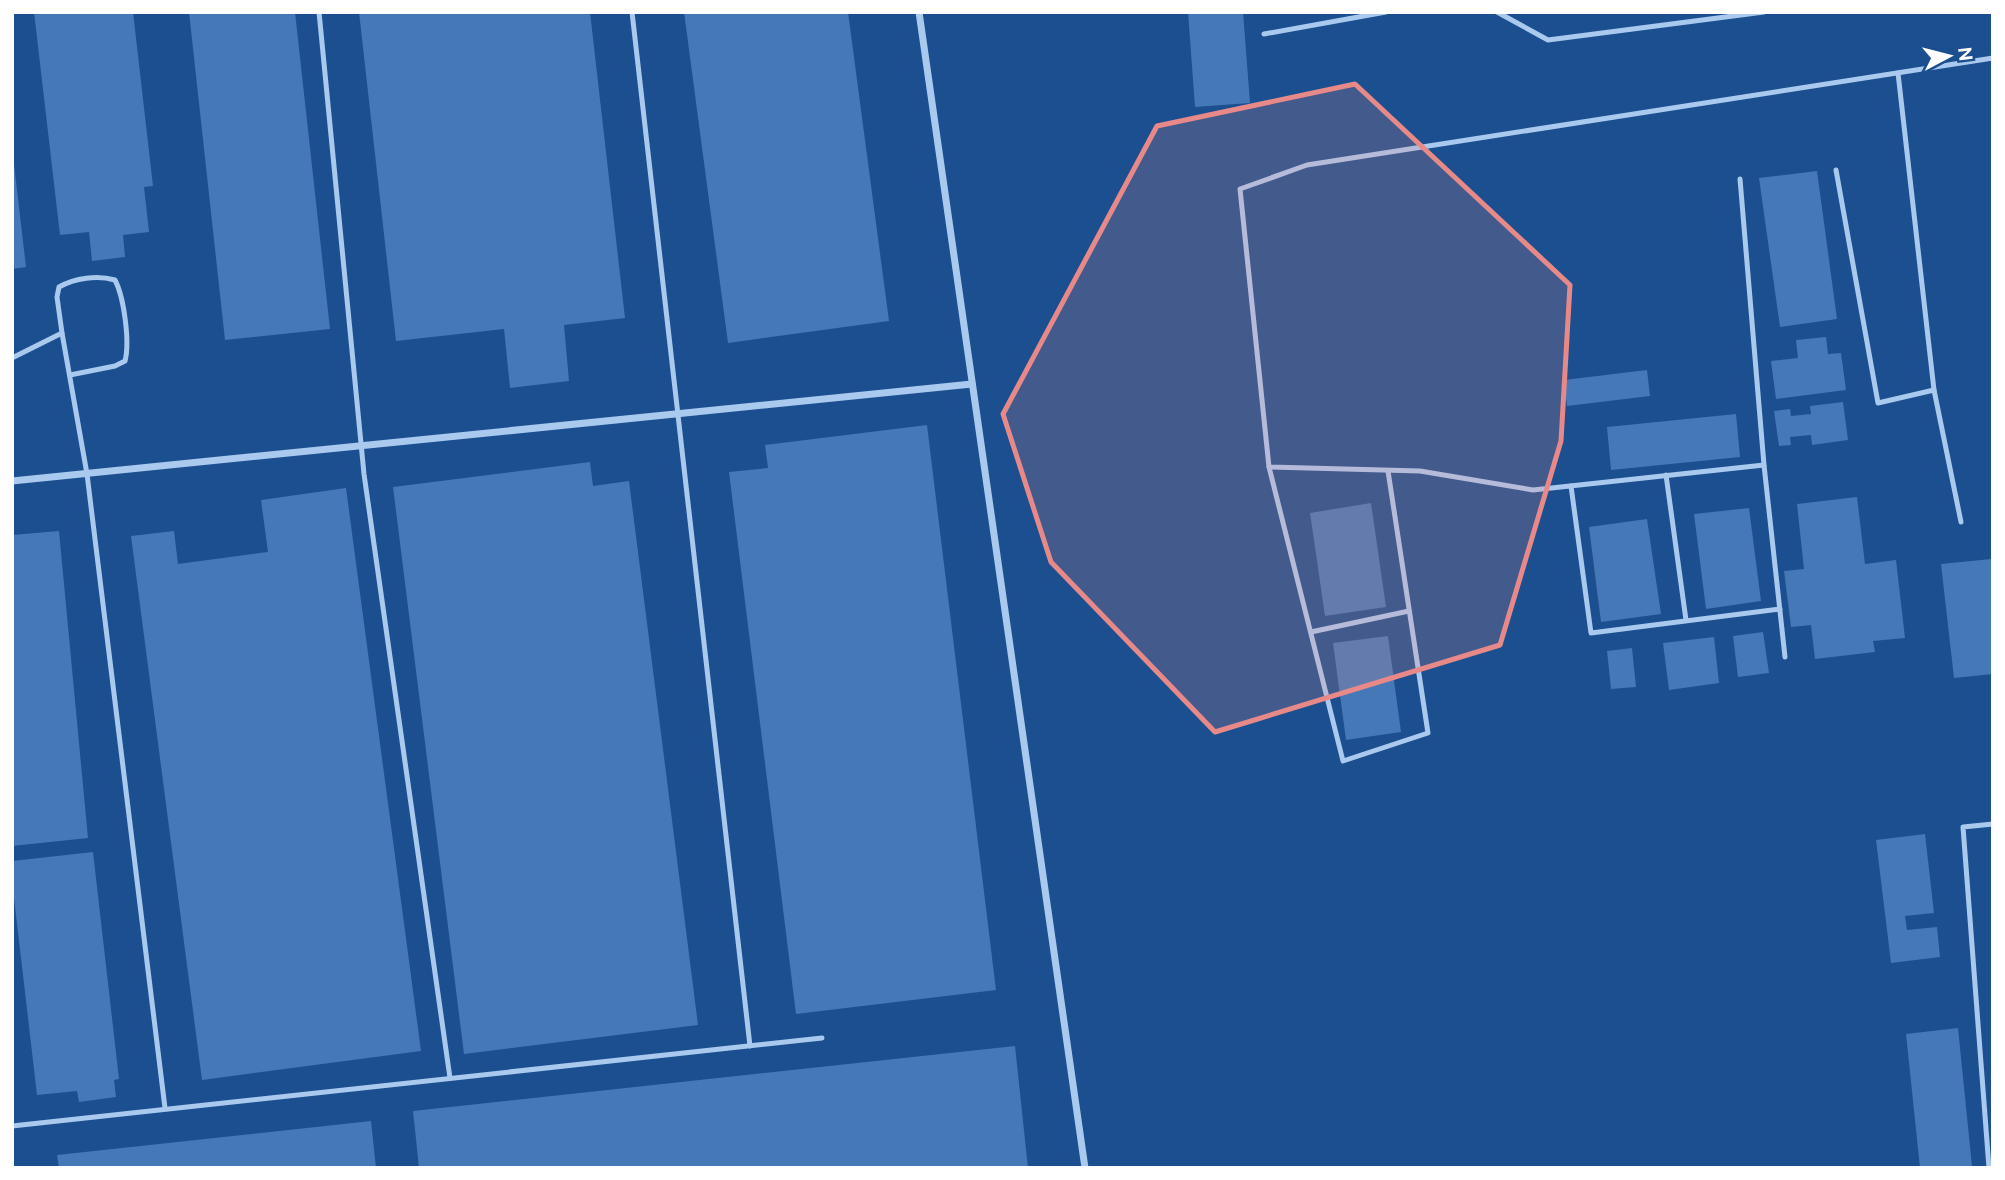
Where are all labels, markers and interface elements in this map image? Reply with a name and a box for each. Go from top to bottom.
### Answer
north arrow [1914,21,1984,91]
text: N [1954,46,1978,62]

